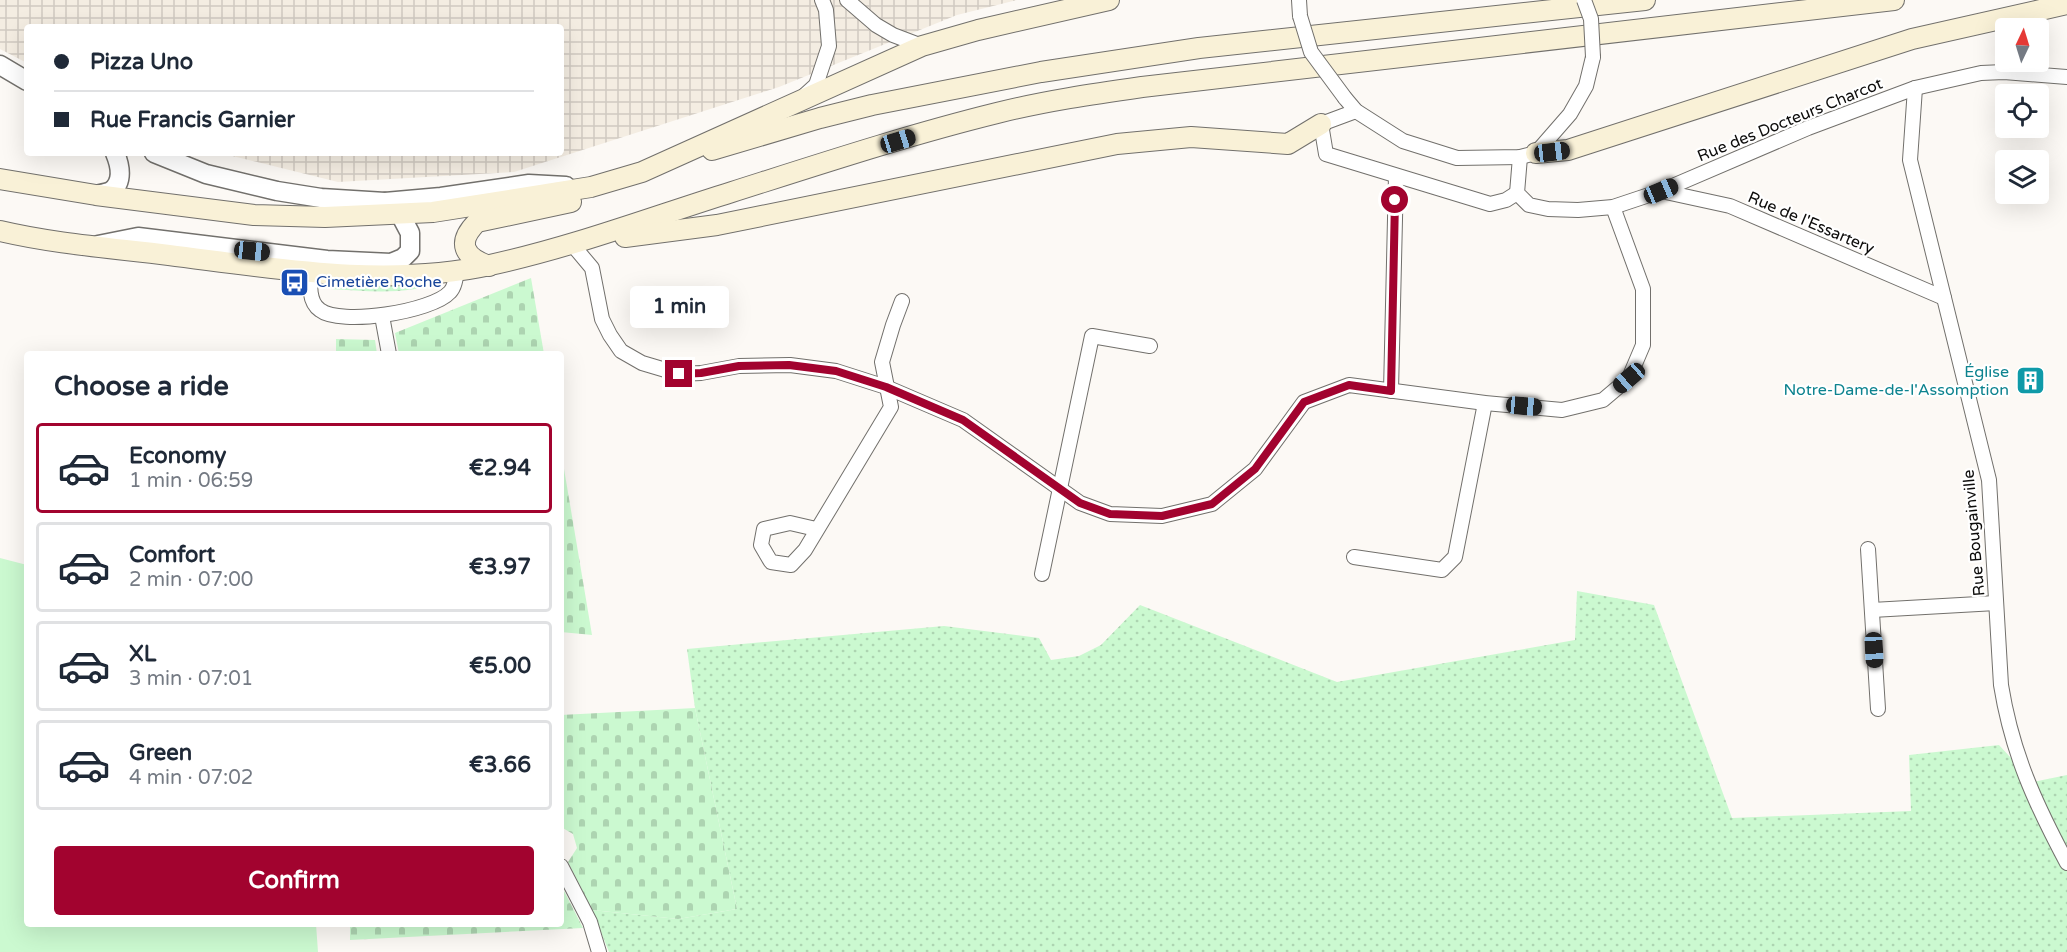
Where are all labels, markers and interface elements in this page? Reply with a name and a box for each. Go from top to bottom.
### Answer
north arrow [1995,18,2049,72]
map controls [1995,18,2049,204]
text: Pizza Uno [90,49,193,75]
street label: Rue des Docteurs Charcot [1694,74,1886,166]
button: locate [1995,84,2049,138]
text: Rue Francis Garnier [90,107,295,133]
car [878,127,918,155]
car [1533,141,1571,163]
button: layers [1995,150,2049,204]
car [1641,176,1681,206]
route start [1381,186,1408,213]
street label: Rue de l'Essartery [1745,187,1878,259]
car [233,240,271,262]
bus stop icon: Cimetière Roche [279,266,311,298]
place label: Cimetière Roche [316,272,442,292]
callout: 1 min [630,287,728,329]
text: 1 min [653,295,706,319]
car [1610,359,1648,397]
route end [665,360,692,387]
place label: Église Notre-Dame-de-l'Assomption [1783,362,2009,400]
building icon: Église Notre-Dame-de-l'Assomption [2014,365,2046,397]
text: Choose a ride [54,370,229,403]
car [1505,395,1543,417]
icon: car [57,441,111,495]
text: Economy [129,443,226,469]
text: €2.94 [469,455,531,481]
text: 1 min · 06:59 [129,469,253,493]
street label: Rue Bougainville [1959,469,1989,597]
icon: car [57,540,111,594]
text: Comfort [129,542,215,568]
text: €3.97 [469,554,531,580]
text: 2 min · 07:00 [129,568,253,592]
car [1864,632,1884,668]
icon: car [57,639,111,693]
text: XL [129,641,156,667]
text: €5.00 [469,653,531,679]
text: 3 min · 07:01 [129,667,253,691]
icon: car [57,738,111,792]
text: Green [129,740,192,766]
text: €3.66 [469,752,531,778]
text: 4 min · 07:02 [129,766,253,790]
button: Confirm [54,846,534,915]

